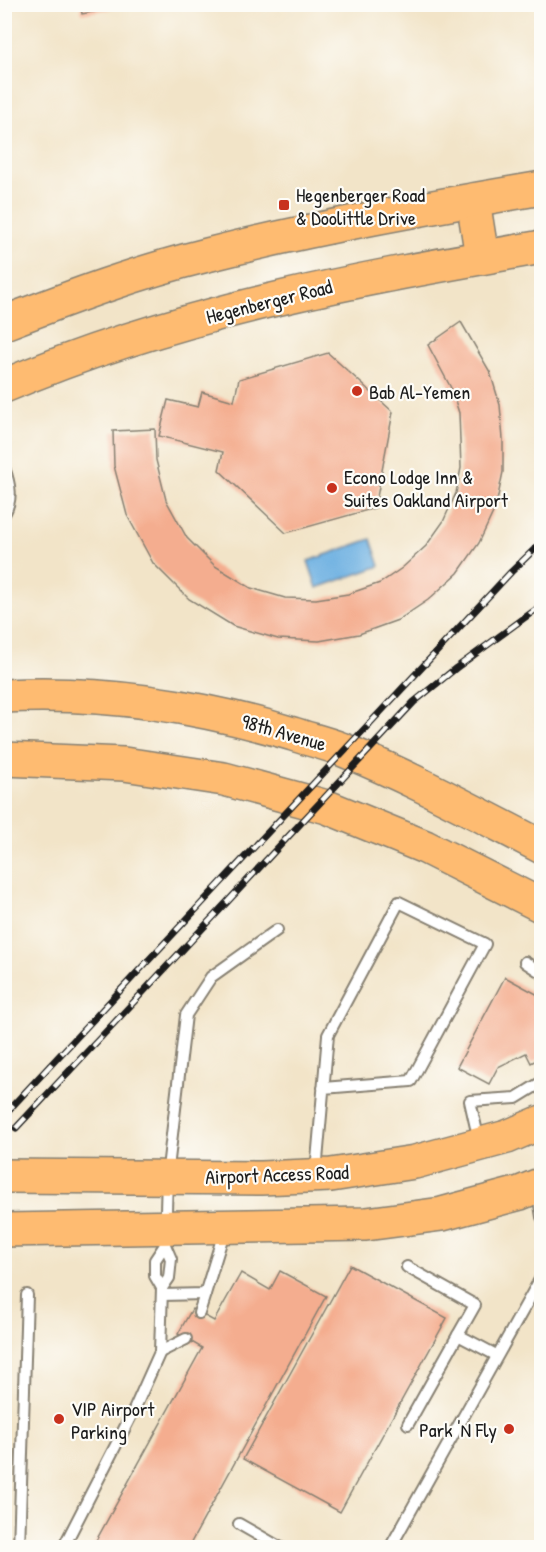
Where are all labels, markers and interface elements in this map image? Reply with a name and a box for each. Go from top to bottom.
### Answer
place label: Hegenberger Road & Doolittle Drive [296,181,425,231]
marker: Hegenberger Road & Doolittle Drive [277,198,291,212]
street label: Hegenberger Road [203,272,335,330]
place label: Bab Al-Yemen [369,378,470,405]
marker: Bab Al-Yemen [350,384,364,398]
place label: Econo Lodge Inn & Suites Oakland Airport [344,463,509,513]
marker: Econo Lodge Inn & Suites Oakland Airport [325,481,339,495]
street label: 98th Avenue [239,707,329,757]
street label: Airport Access Road [205,1158,350,1190]
place label: VIP Airport Parking [71,1395,155,1445]
marker: VIP Airport Parking [52,1412,66,1426]
place label: Park 'N Fly [419,1416,497,1443]
marker: Park 'N Fly [502,1422,516,1436]

